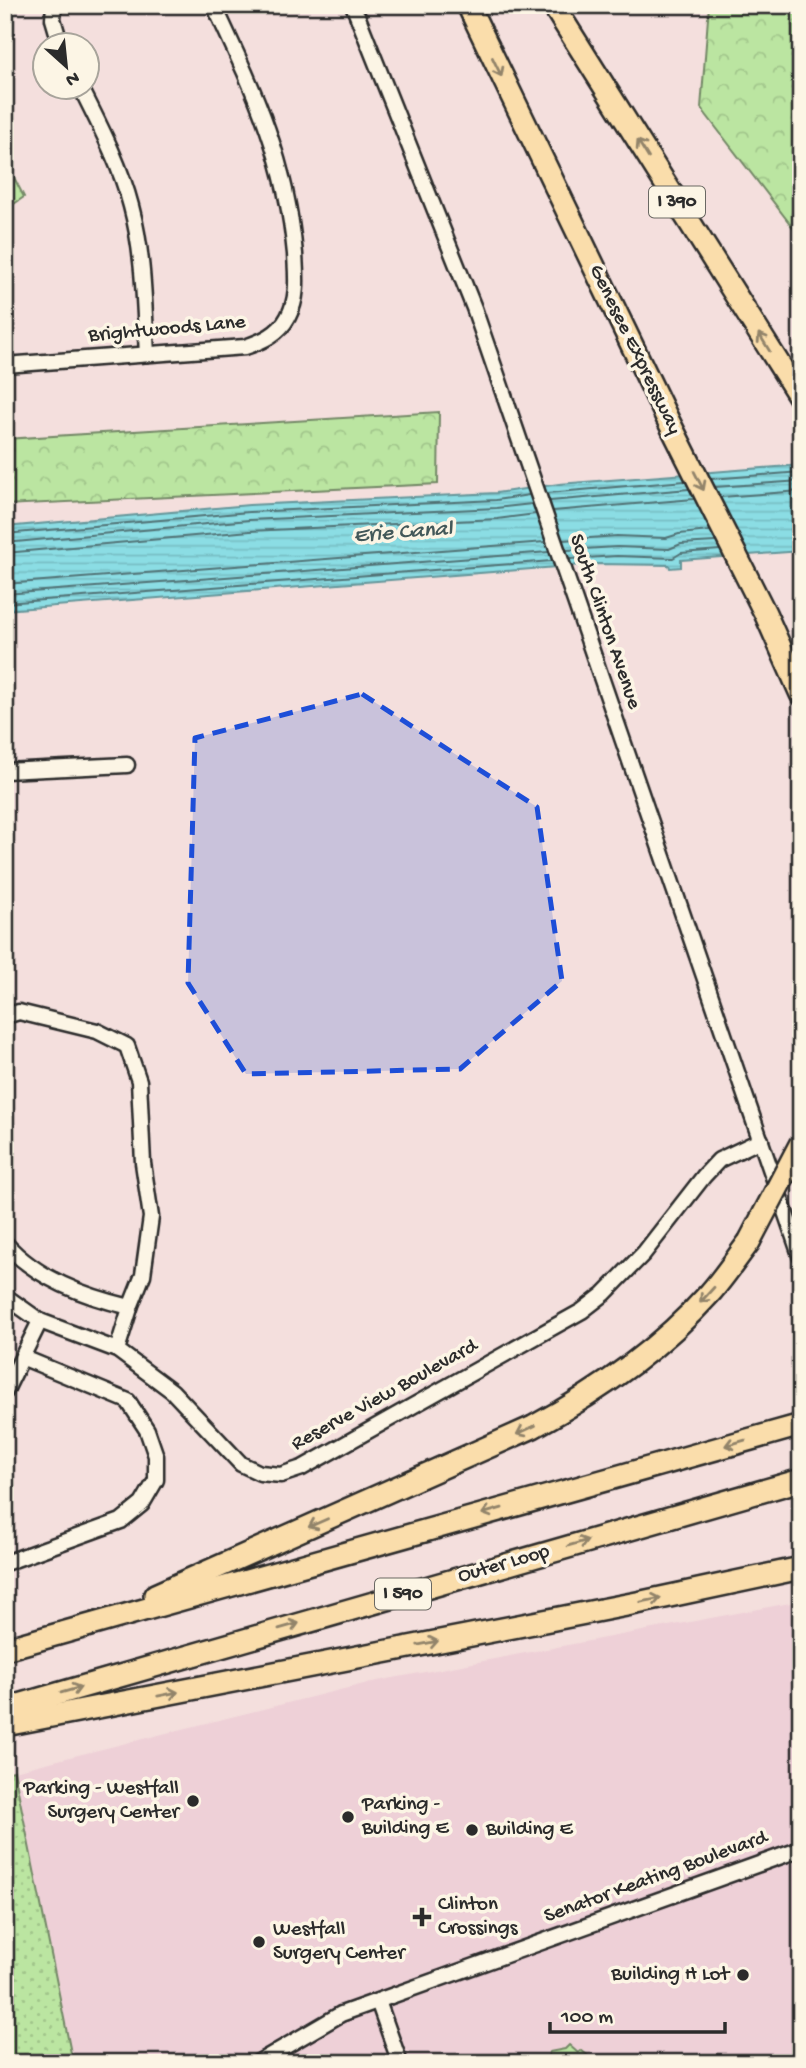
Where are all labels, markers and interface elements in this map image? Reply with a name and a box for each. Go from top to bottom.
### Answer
north arrow [32,32,102,102]
one-way arrow [491,56,505,77]
text: N [61,65,83,91]
one-way arrow [636,140,651,159]
road number: I 390 [649,186,705,218]
street label: Genesee Expressway [582,261,686,439]
street label: Brightwoods Lane [86,311,248,349]
one-way arrow [757,332,771,352]
one-way arrow [692,470,706,491]
water label: Erie Canal [353,516,455,550]
street label: South Clinton Avenue [562,531,646,714]
one-way arrow [699,1286,715,1304]
street label: Reserve View Boulevard [288,1334,484,1458]
one-way arrow [516,1424,537,1437]
one-way arrow [724,1437,747,1450]
one-way arrow [482,1505,504,1518]
one-way arrow [308,1517,330,1530]
one-way arrow [567,1536,589,1549]
street label: Outer Loop [455,1540,553,1590]
road number: I 590 [375,1578,431,1610]
one-way arrow [639,1593,662,1607]
one-way arrow [277,1619,300,1632]
one-way arrow [416,1635,439,1649]
one-way arrow [59,1682,81,1695]
one-way arrow [156,1686,179,1700]
place label: Parking - Westfall Surgery Center [23,1777,181,1826]
marker: Parking - Westfall Surgery Center [185,1793,201,1809]
place label: Parking - Building E [361,1793,450,1842]
marker: Parking - Building E [340,1809,356,1825]
place label: Building E [485,1818,574,1843]
marker: Building E [464,1822,480,1838]
street label: Senator Keating Boulevard [541,1825,773,1930]
place label: Clinton Crossings [438,1893,519,1942]
marker: Clinton Crossings [412,1907,432,1927]
place label: Westfall Surgery Center [273,1918,406,1967]
marker: Westfall Surgery Center [251,1934,267,1950]
place label: Building H Lot [610,1963,731,1988]
marker: Building H Lot [735,1967,751,1983]
scale bar [550,1991,726,2035]
text: 100 m [560,2006,613,2031]

